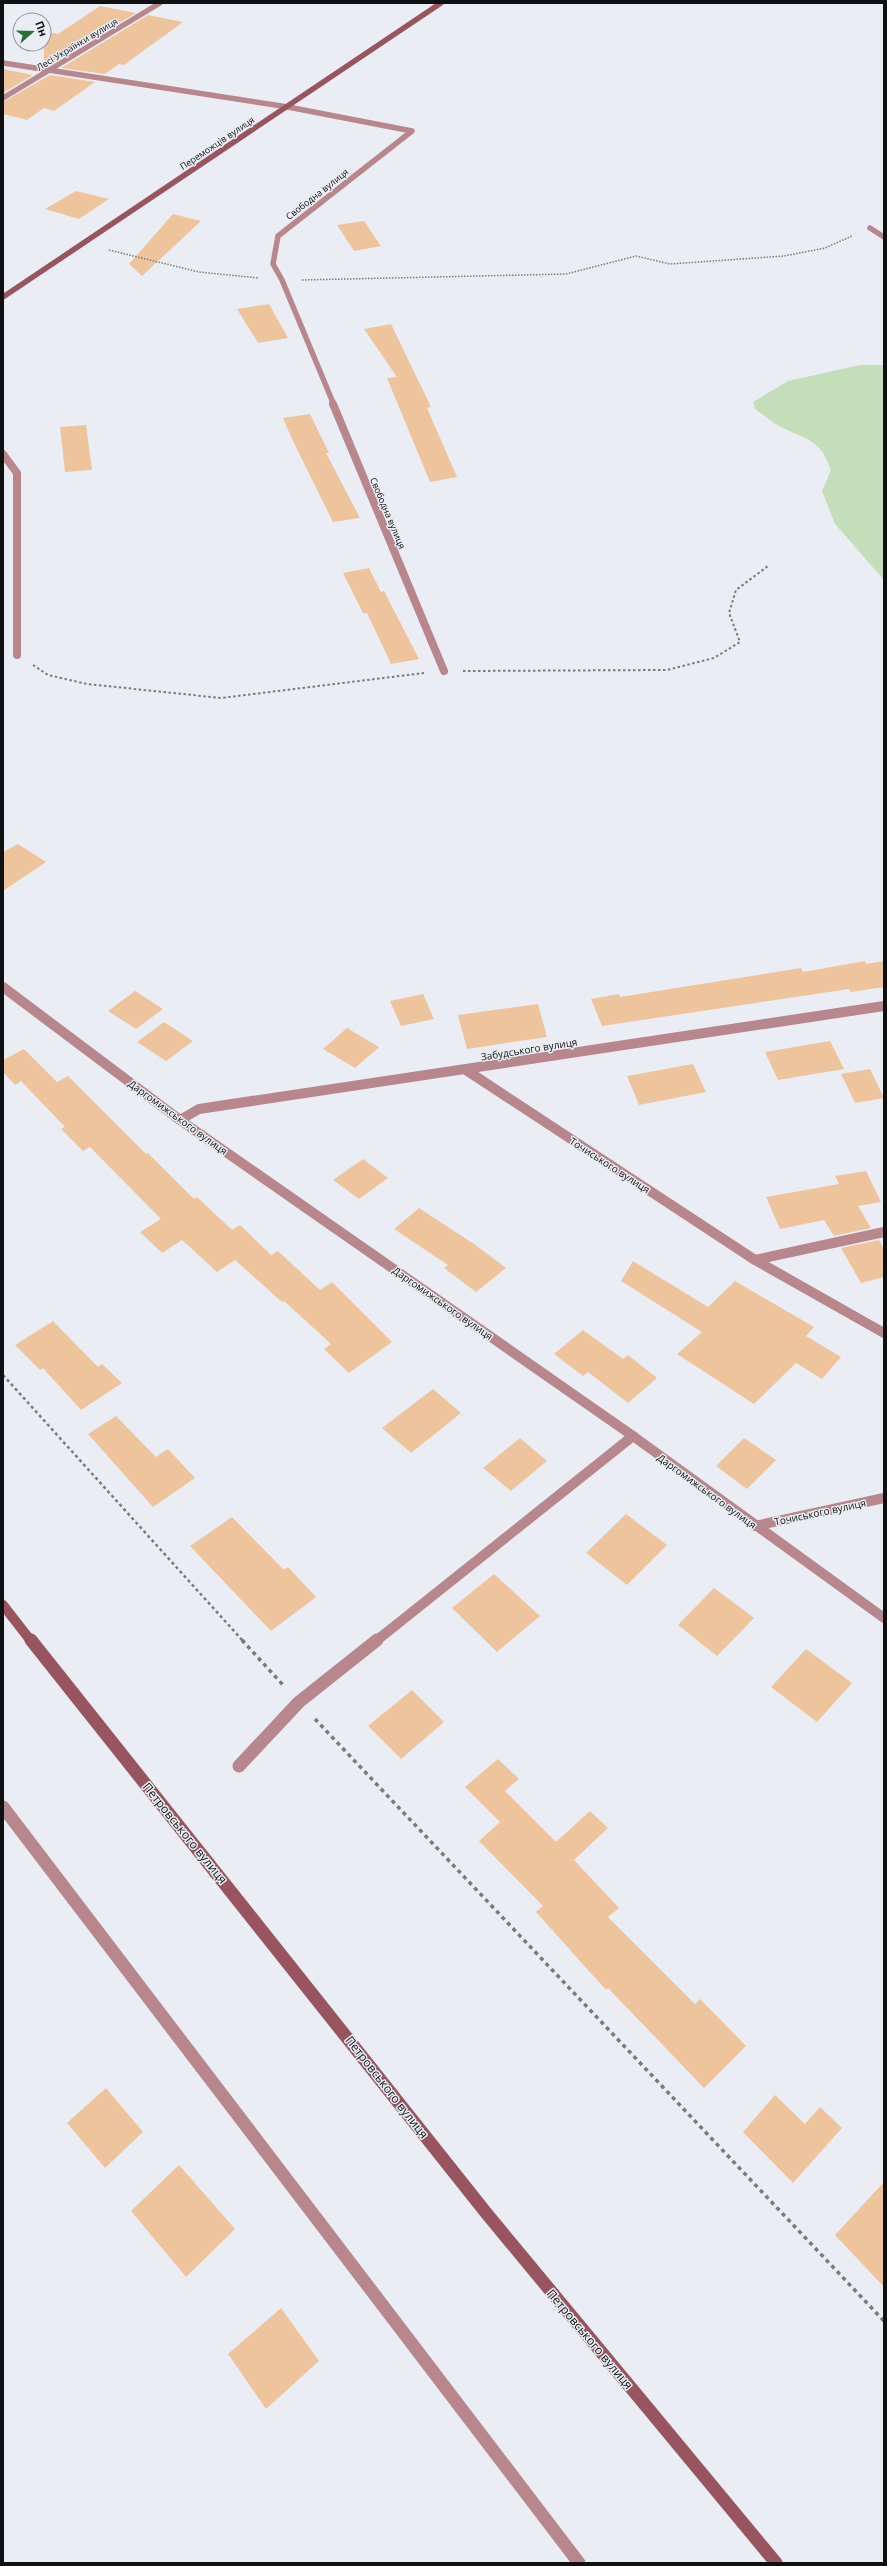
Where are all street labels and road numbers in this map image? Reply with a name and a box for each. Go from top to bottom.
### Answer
street label: Лесі Українки вулиця [34,15,120,73]
street label: Переможців вулиця [177,113,257,173]
street label: Свободна вулиця [283,165,351,223]
street label: Свободна вулиця [367,475,409,551]
street label: Забудського вулиця [480,1034,578,1064]
street label: Даргомижського вулиця [126,1076,230,1158]
street label: Точиського вулиця [567,1134,653,1196]
street label: Даргомижського вулиця [390,1263,496,1343]
street label: Даргомижського вулиця [655,1450,759,1532]
street label: Точиського вулиця [773,1495,867,1529]
street label: Петровського вулиця [139,1779,231,1887]
street label: Петровського вулиця [342,2032,432,2142]
street label: Петровського вулиця [543,2285,637,2393]

